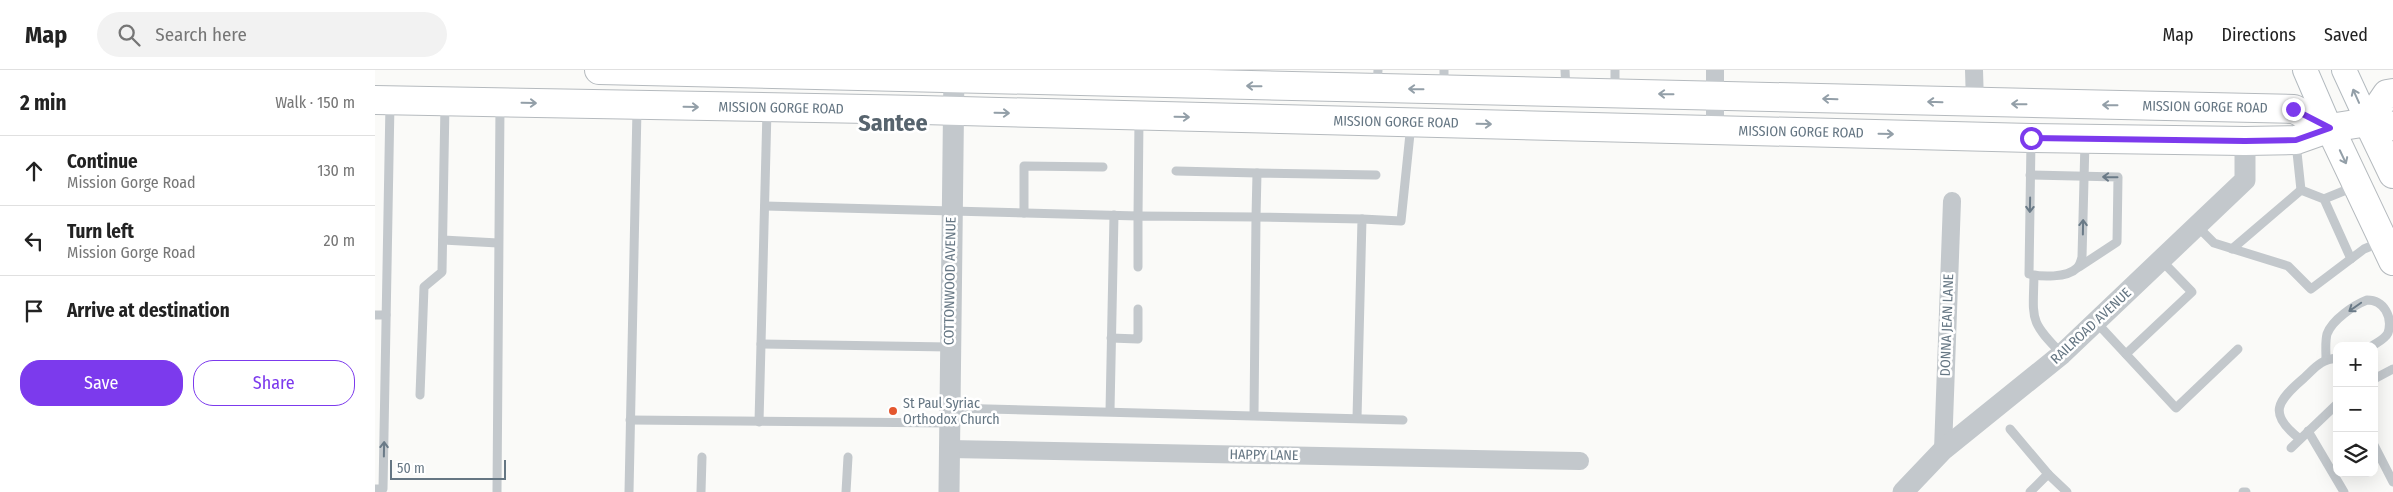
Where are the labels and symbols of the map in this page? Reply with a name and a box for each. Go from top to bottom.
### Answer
one-way arrow [1246,81,1262,91]
one-way arrow [1409,84,1425,94]
one-way arrow [1659,89,1675,99]
one-way arrow [2350,89,2360,104]
one-way arrow [1822,94,1838,103]
one-way arrow [1927,97,1944,107]
street label: MISSION GORGE ROAD [2142,97,2268,117]
street label: MISSION GORGE ROAD [718,98,844,118]
route end [2282,98,2305,121]
one-way arrow [520,99,536,108]
one-way arrow [2011,99,2027,109]
one-way arrow [2103,100,2119,110]
one-way arrow [682,102,699,112]
one-way arrow [994,108,1010,118]
district label: Santee [858,109,928,137]
one-way arrow [1174,112,1190,122]
street label: MISSION GORGE ROAD [1333,112,1459,132]
one-way arrow [1476,120,1492,129]
street label: MISSION GORGE ROAD [1738,122,1864,142]
route start [2020,127,2043,150]
one-way arrow [1878,130,1894,139]
one-way arrow [2339,149,2349,164]
one-way arrow [2102,172,2118,182]
one-way arrow [2025,196,2035,212]
street label: COTTONWOOD AVENUE [940,216,960,345]
one-way arrow [2078,219,2087,235]
street label: DONNA JEAN LANE [1937,273,1957,377]
street label: RAILROAD AVENUE [2047,284,2135,368]
one-way arrow [2348,302,2362,312]
place label: St Paul Syriac Orthodox Church [903,395,1000,428]
marker: St Paul Syriac Orthodox Church [887,405,899,417]
one-way arrow [379,441,389,458]
street label: HAPPY LANE [1229,446,1299,464]
scale bar [390,457,506,480]

